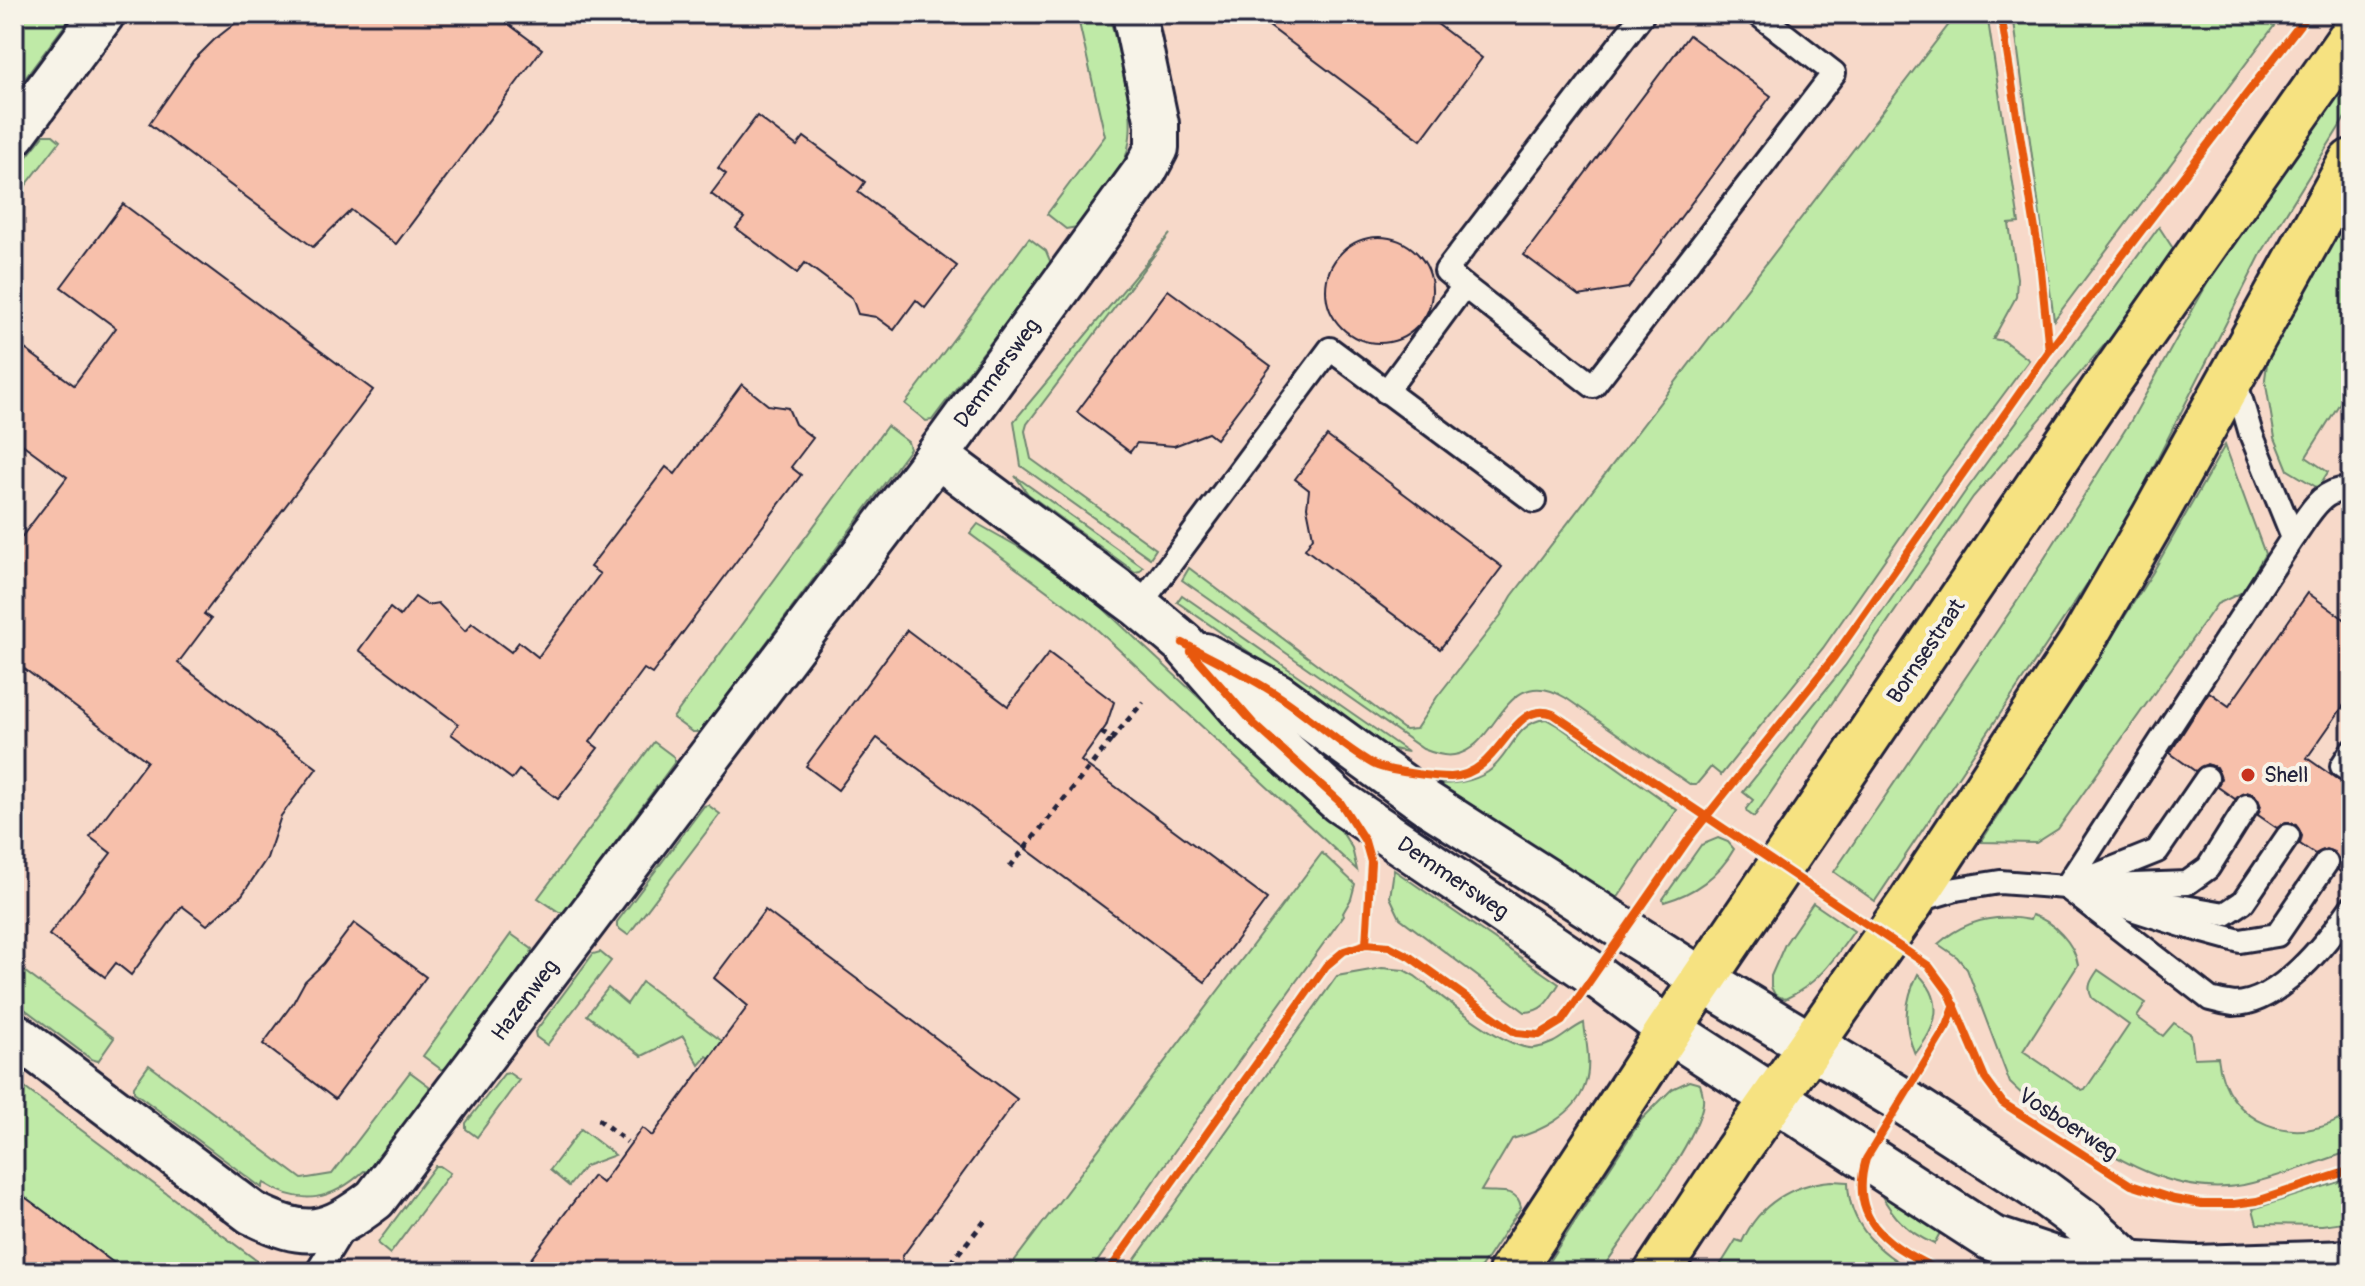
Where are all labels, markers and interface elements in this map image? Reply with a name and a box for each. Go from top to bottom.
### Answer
street label: Demmersweg [948,313,1046,433]
street label: Bornsestraat [1881,593,1971,709]
place label: Shell [2264,761,2308,789]
marker: Shell [2239,766,2257,784]
street label: Demmersweg [1392,830,1514,926]
street label: Hazenweg [485,954,565,1046]
street label: Vosboerweg [2013,1082,2123,1166]

